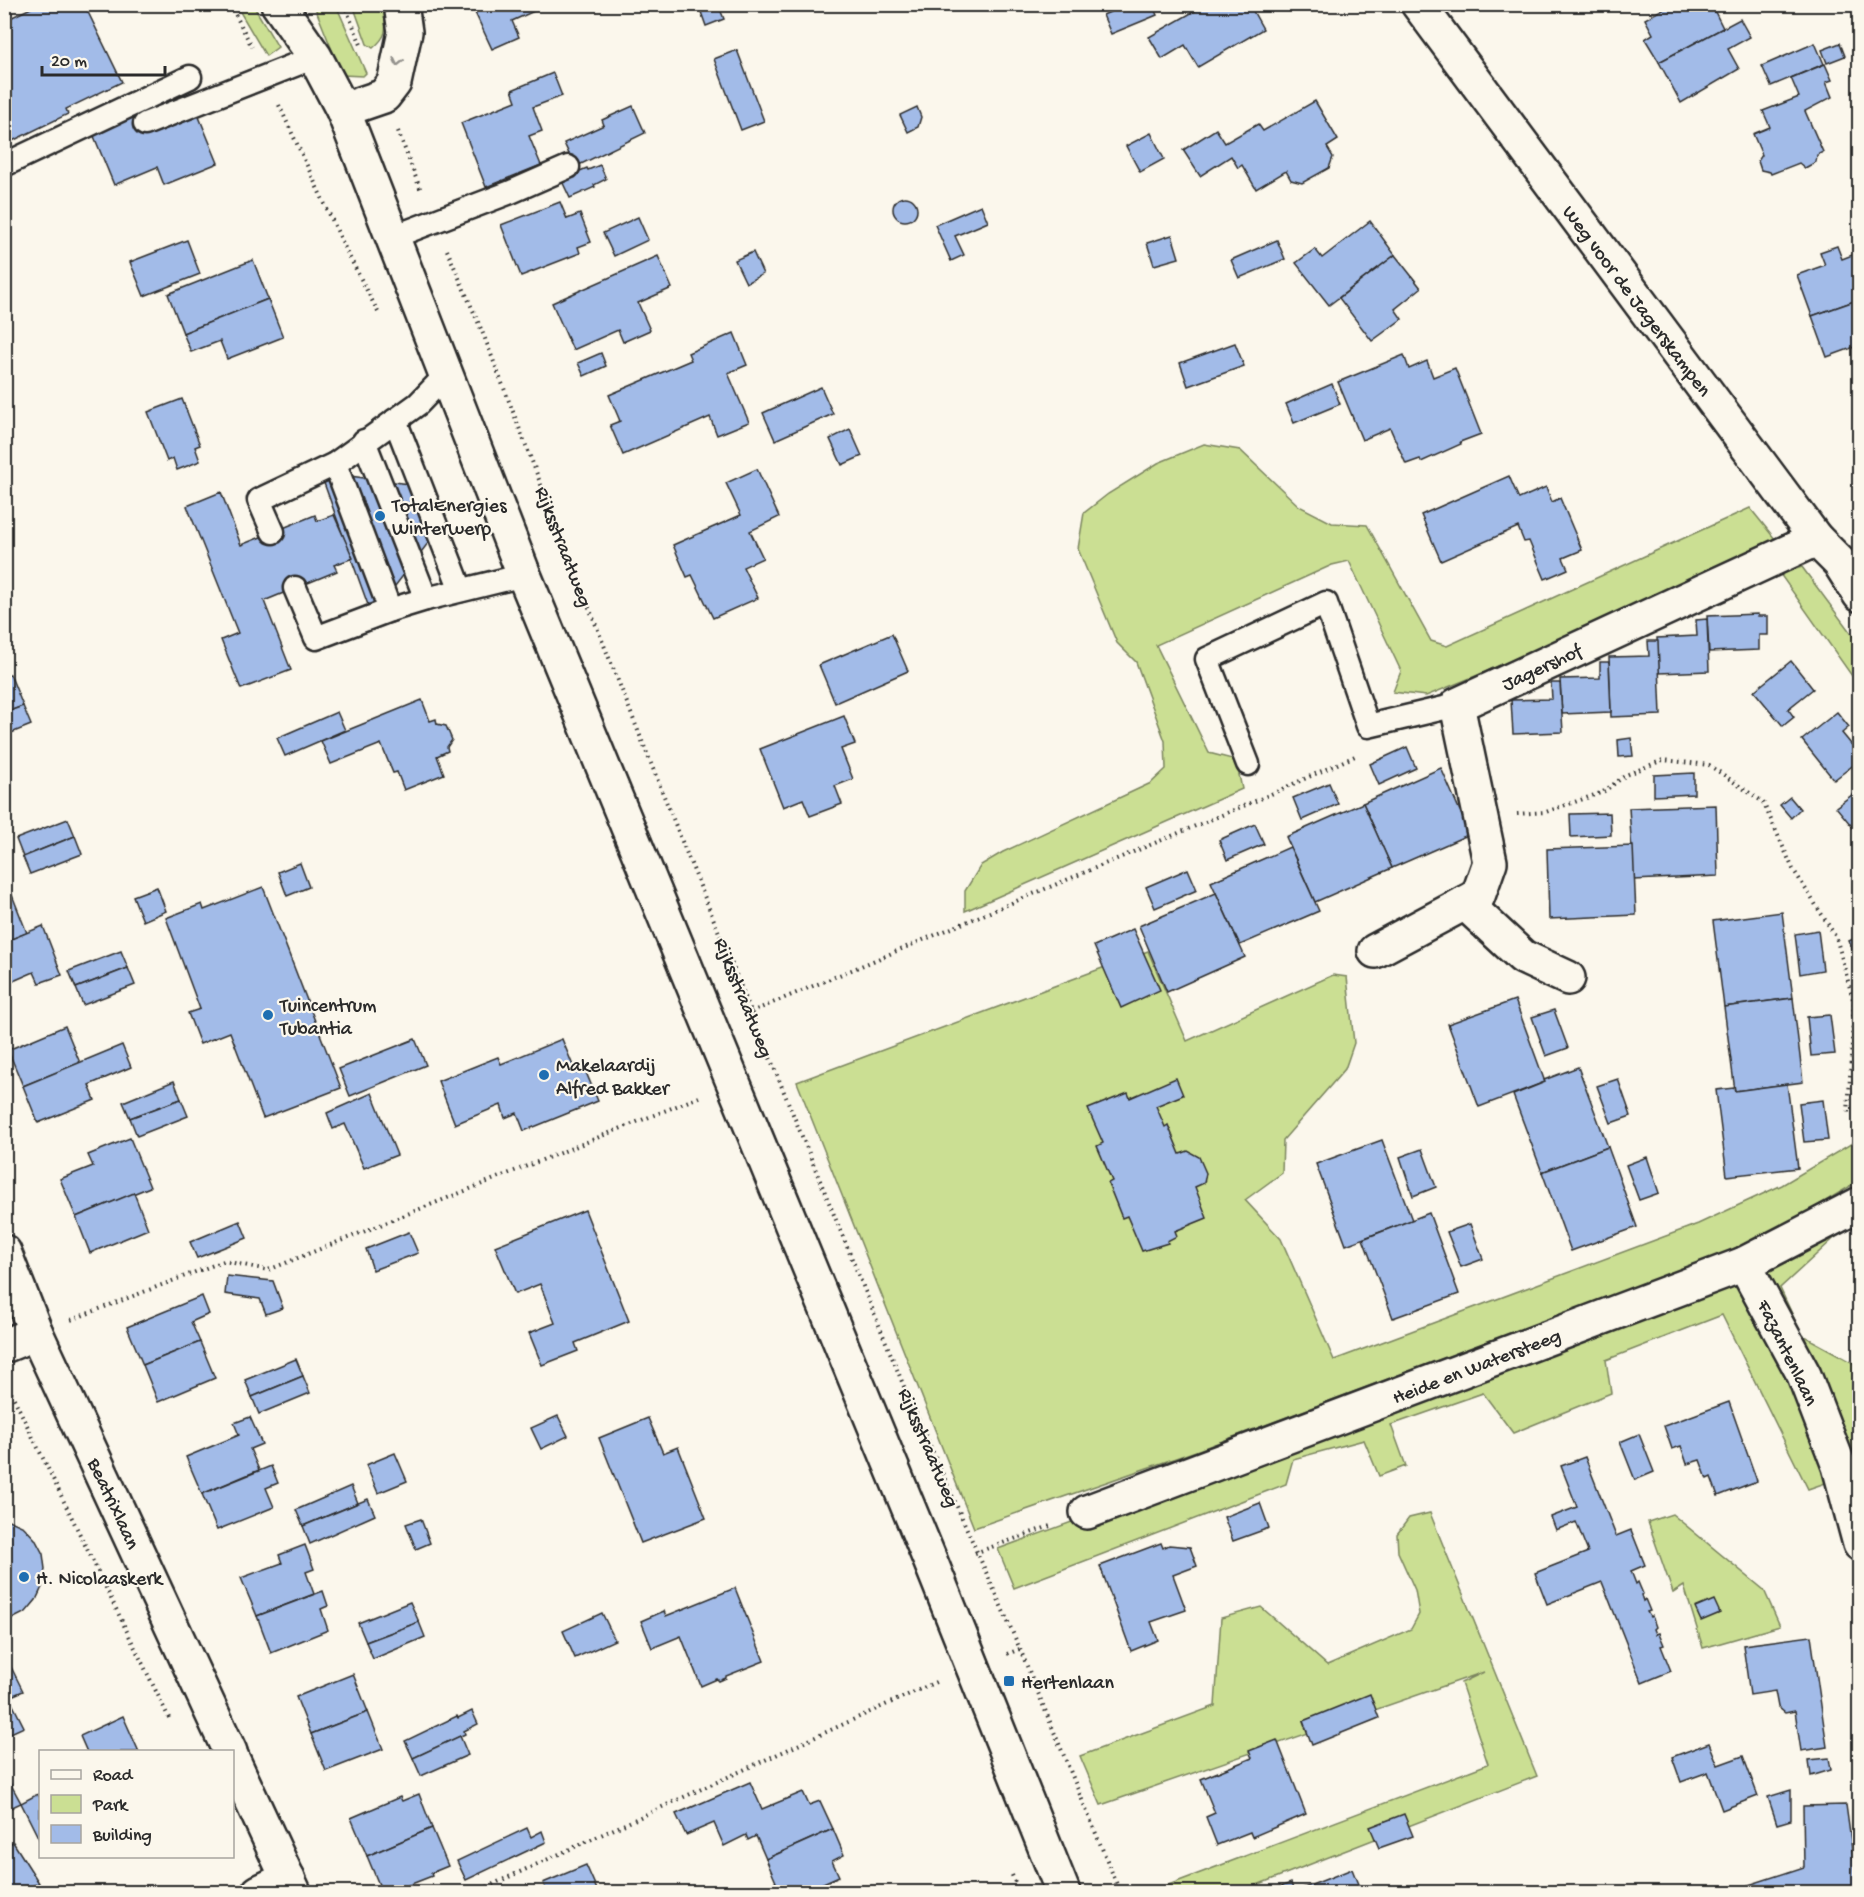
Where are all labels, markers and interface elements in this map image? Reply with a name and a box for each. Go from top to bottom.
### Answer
scale bar [42,39,165,77]
text: 20 m [51,52,87,73]
one-way arrow [393,57,406,67]
street label: Weg voor de Jagerskampen [1556,202,1715,403]
street label: Rijksstraatweg [528,484,595,611]
place label: TotalEnergies Winterwerp [391,496,507,542]
marker: TotalEnergies Winterwerp [373,509,387,523]
street label: Jagershof [1499,640,1588,698]
street label: Rijksstraatweg [707,935,776,1062]
place label: Tuincentrum Tubantia [279,996,376,1042]
marker: Tuincentrum Tubantia [261,1008,275,1022]
place label: Makelaardij Alfred Bakker [556,1056,671,1102]
marker: Makelaardij Alfred Bakker [537,1068,551,1082]
street label: Fazantenlaan [1750,1296,1822,1411]
street label: Heide en Watersteeg [1390,1326,1565,1411]
street label: Rijksstraatweg [891,1385,962,1511]
street label: Beatrixlaan [80,1454,143,1554]
place label: H. Nicolaaskerk [36,1569,164,1592]
marker: H. Nicolaaskerk [17,1570,31,1584]
place label: Hertenlaan [1021,1673,1114,1696]
marker: Hertenlaan [1002,1674,1016,1688]
legend [39,1750,234,1858]
text: Road [93,1766,134,1787]
text: Park [92,1796,129,1817]
text: Building [92,1826,152,1847]

